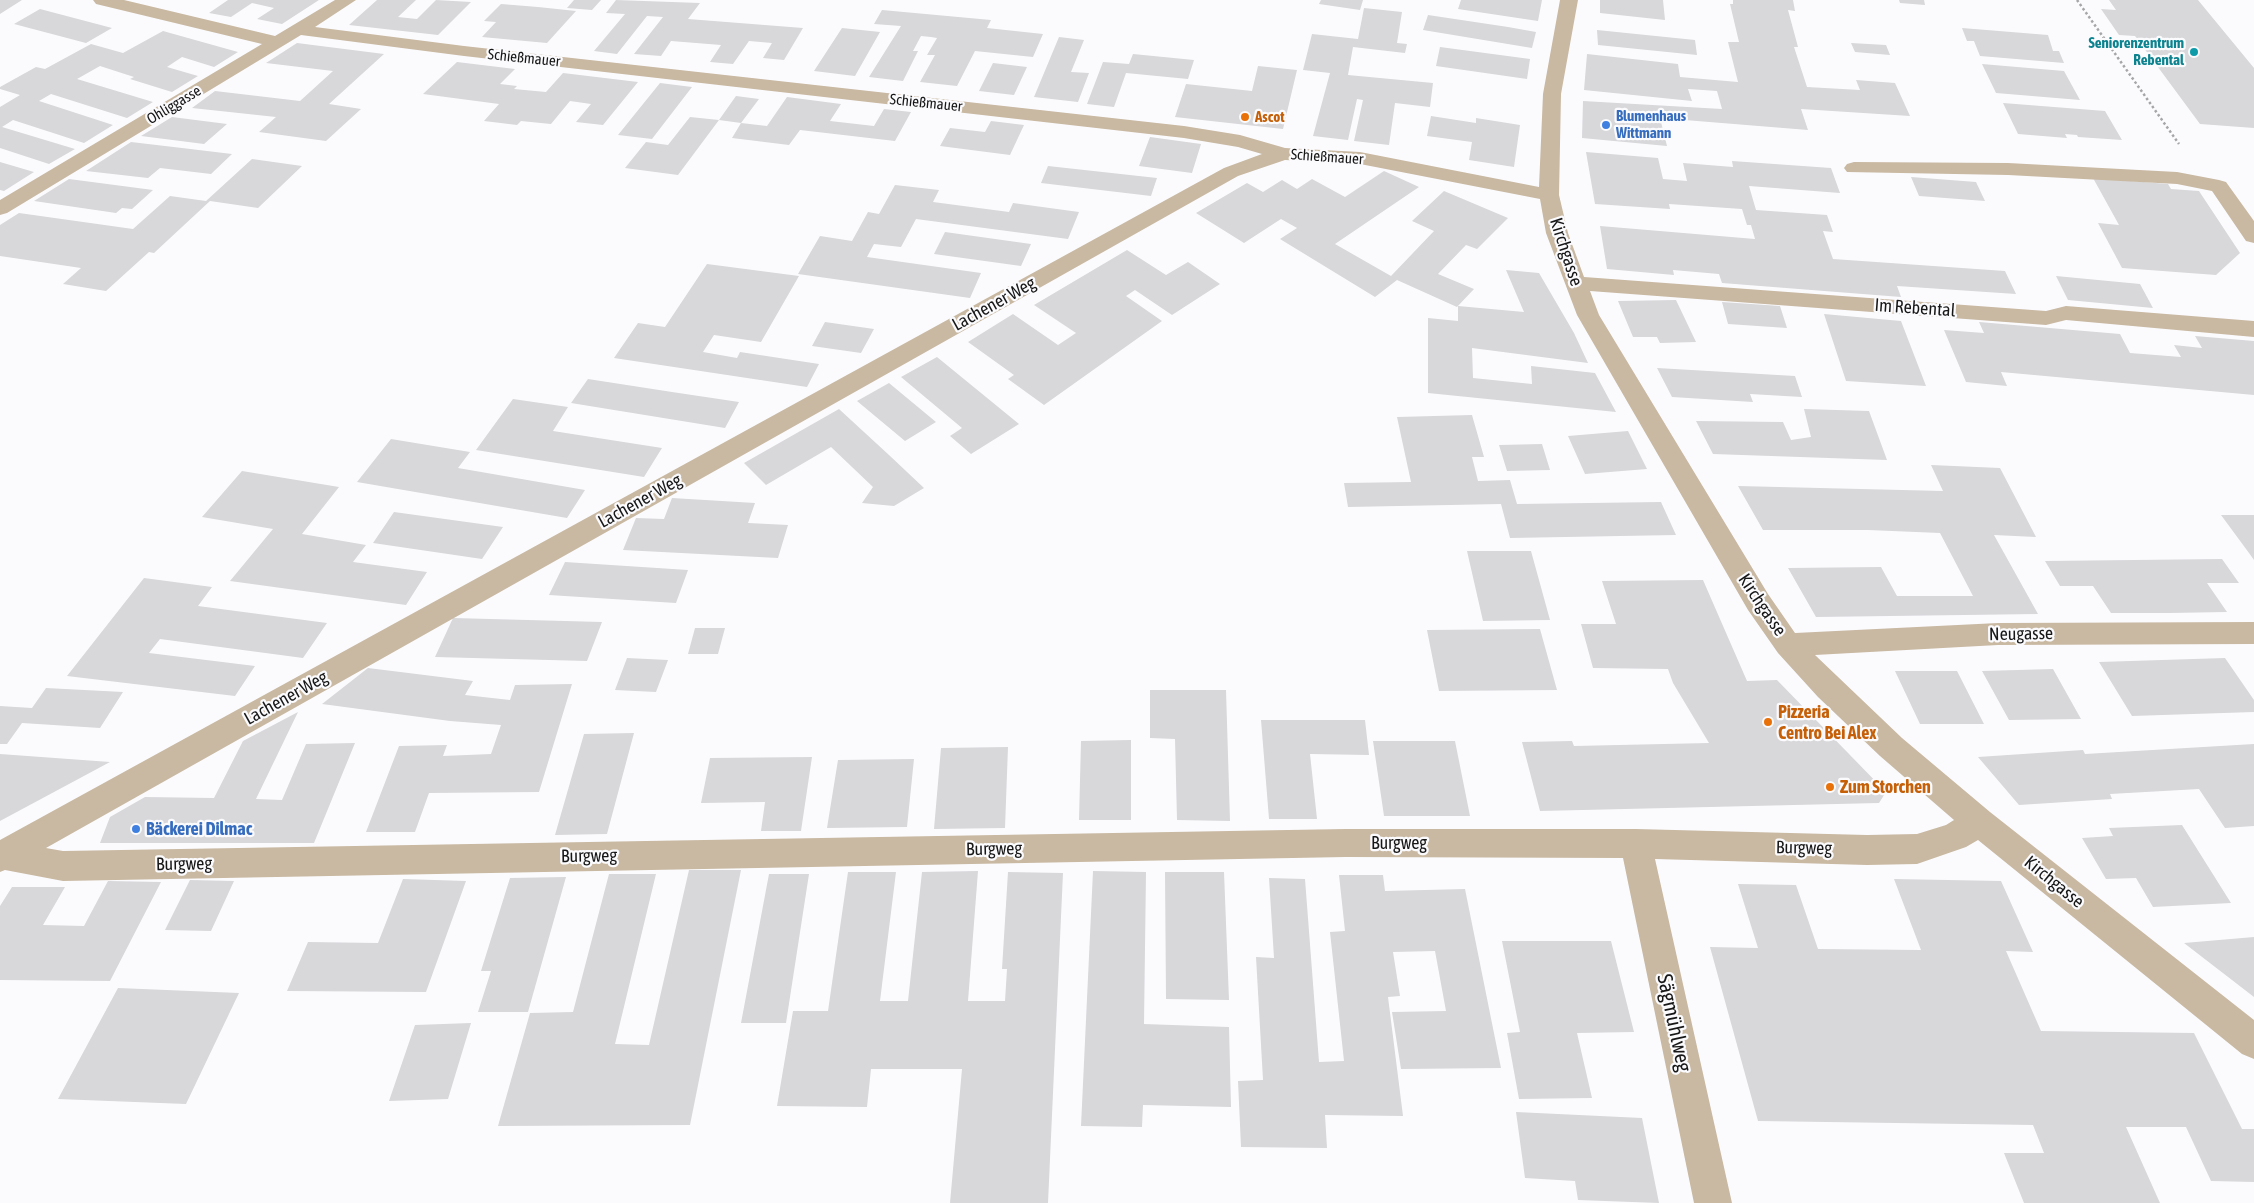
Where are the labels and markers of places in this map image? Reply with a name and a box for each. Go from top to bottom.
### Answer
place label: Seniorenzentrum Rebental [2088,34,2184,69]
marker: Seniorenzentrum Rebental [2188,46,2200,58]
place label: Blumenhaus Wittmann [1616,107,1686,142]
place label: Ascot [1255,108,1285,126]
marker: Ascot [1239,111,1251,123]
marker: Blumenhaus Wittmann [1600,119,1612,131]
place label: Pizzeria Centro Bei Alex [1778,701,1876,744]
marker: Pizzeria Centro Bei Alex [1762,716,1774,728]
place label: Zum Storchen [1840,776,1931,798]
marker: Zum Storchen [1824,781,1836,793]
place label: Bäckerei Dilmac [146,818,252,840]
marker: Bäckerei Dilmac [130,823,142,835]

